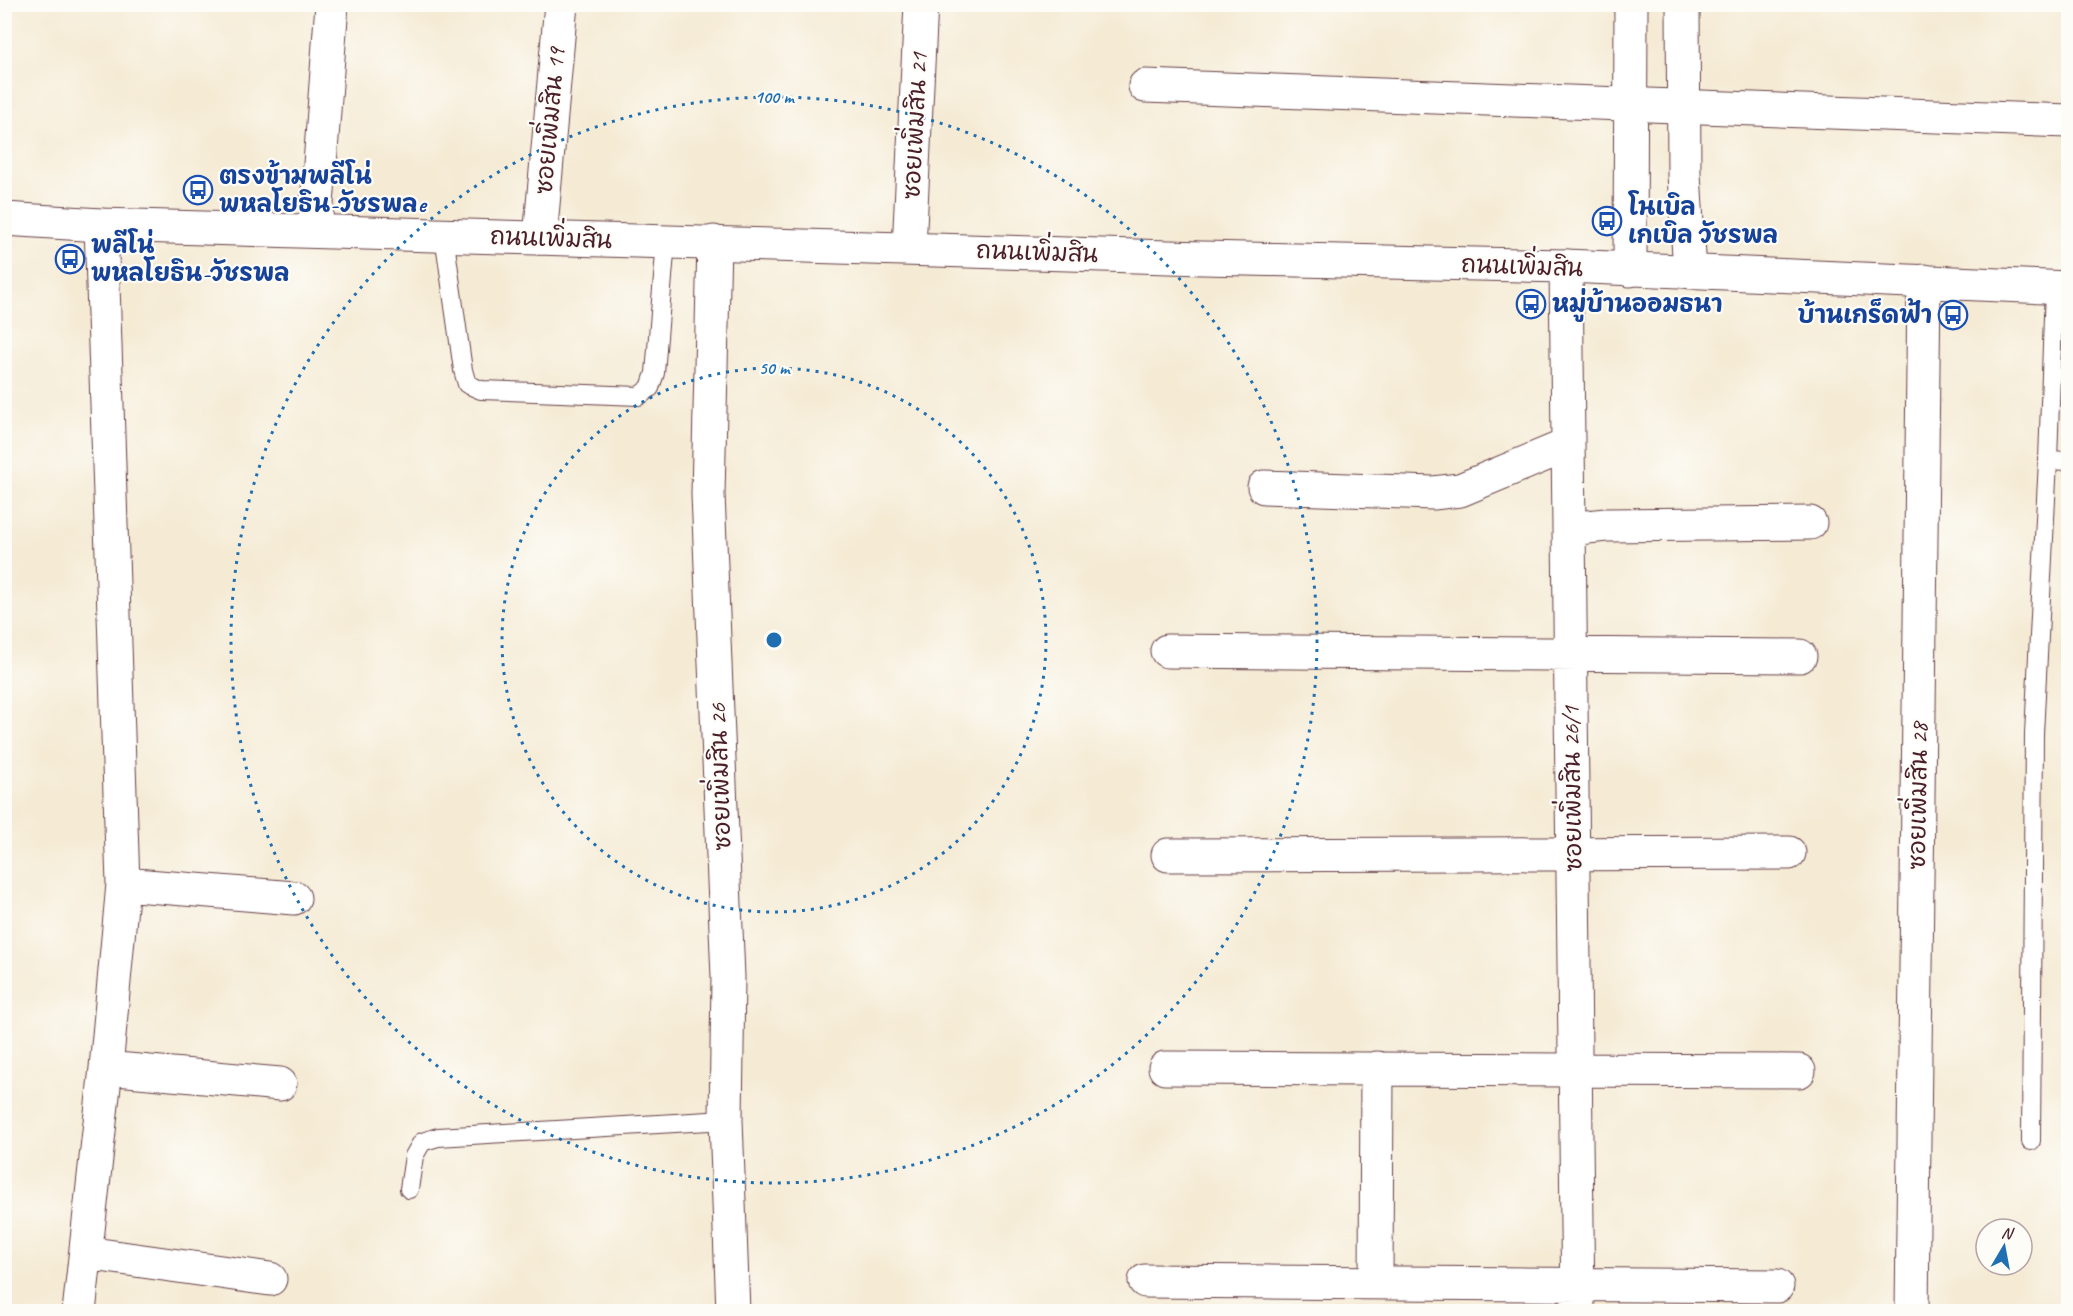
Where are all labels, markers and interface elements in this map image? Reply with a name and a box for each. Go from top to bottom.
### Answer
street label: ซอยเพิ่มสิน 19 [523,44,572,196]
street label: ซอยเพิ่มสิน 21 [890,50,934,200]
text: 100 m [755,86,795,108]
place label: ตรงข้ามพลีโน่ พหลโยธิน-วัชรพลe [219,159,428,219]
bus stop icon: ตรงข้ามพลีโน่ พหลโยธิน-วัชรพลe [182,174,214,206]
place label: โนเบิล เกเบิล วัชรพล [1628,190,1778,250]
bus stop icon: โนเบิล เกเบิล วัชรพล [1591,205,1623,237]
street label: ถนนเพิ่มสิน [490,215,613,255]
place label: พลีโน่ พหลโยธิน-วัชรพล [91,228,290,288]
street label: ถนนเพิ่มสิน [976,229,1099,269]
bus stop icon: พลีโน่ พหลโยธิน-วัชรพล [54,243,86,275]
street label: ถนนเพิ่มสิน [1461,243,1584,283]
place label: หมู่บ้านออมธนา [1552,287,1722,322]
bus stop icon: หมู่บ้านออมธนา [1515,288,1547,320]
place label: บ้านเกร็ดฟ้า [1798,298,1932,330]
bus stop icon: บ้านเกร็ดฟ้า [1937,299,1969,331]
text: 50 m [759,357,791,379]
centre of rings [764,630,784,650]
street label: ซอยเพิ่มสิน 26 [696,702,738,851]
street label: ซอยเพิ่มสิน 26/1 [1550,705,1588,872]
street label: ซอยเพิ่มสิน 28 [1896,720,1934,870]
north arrow [1974,1217,2034,1277]
text: N [2000,1223,2016,1244]

